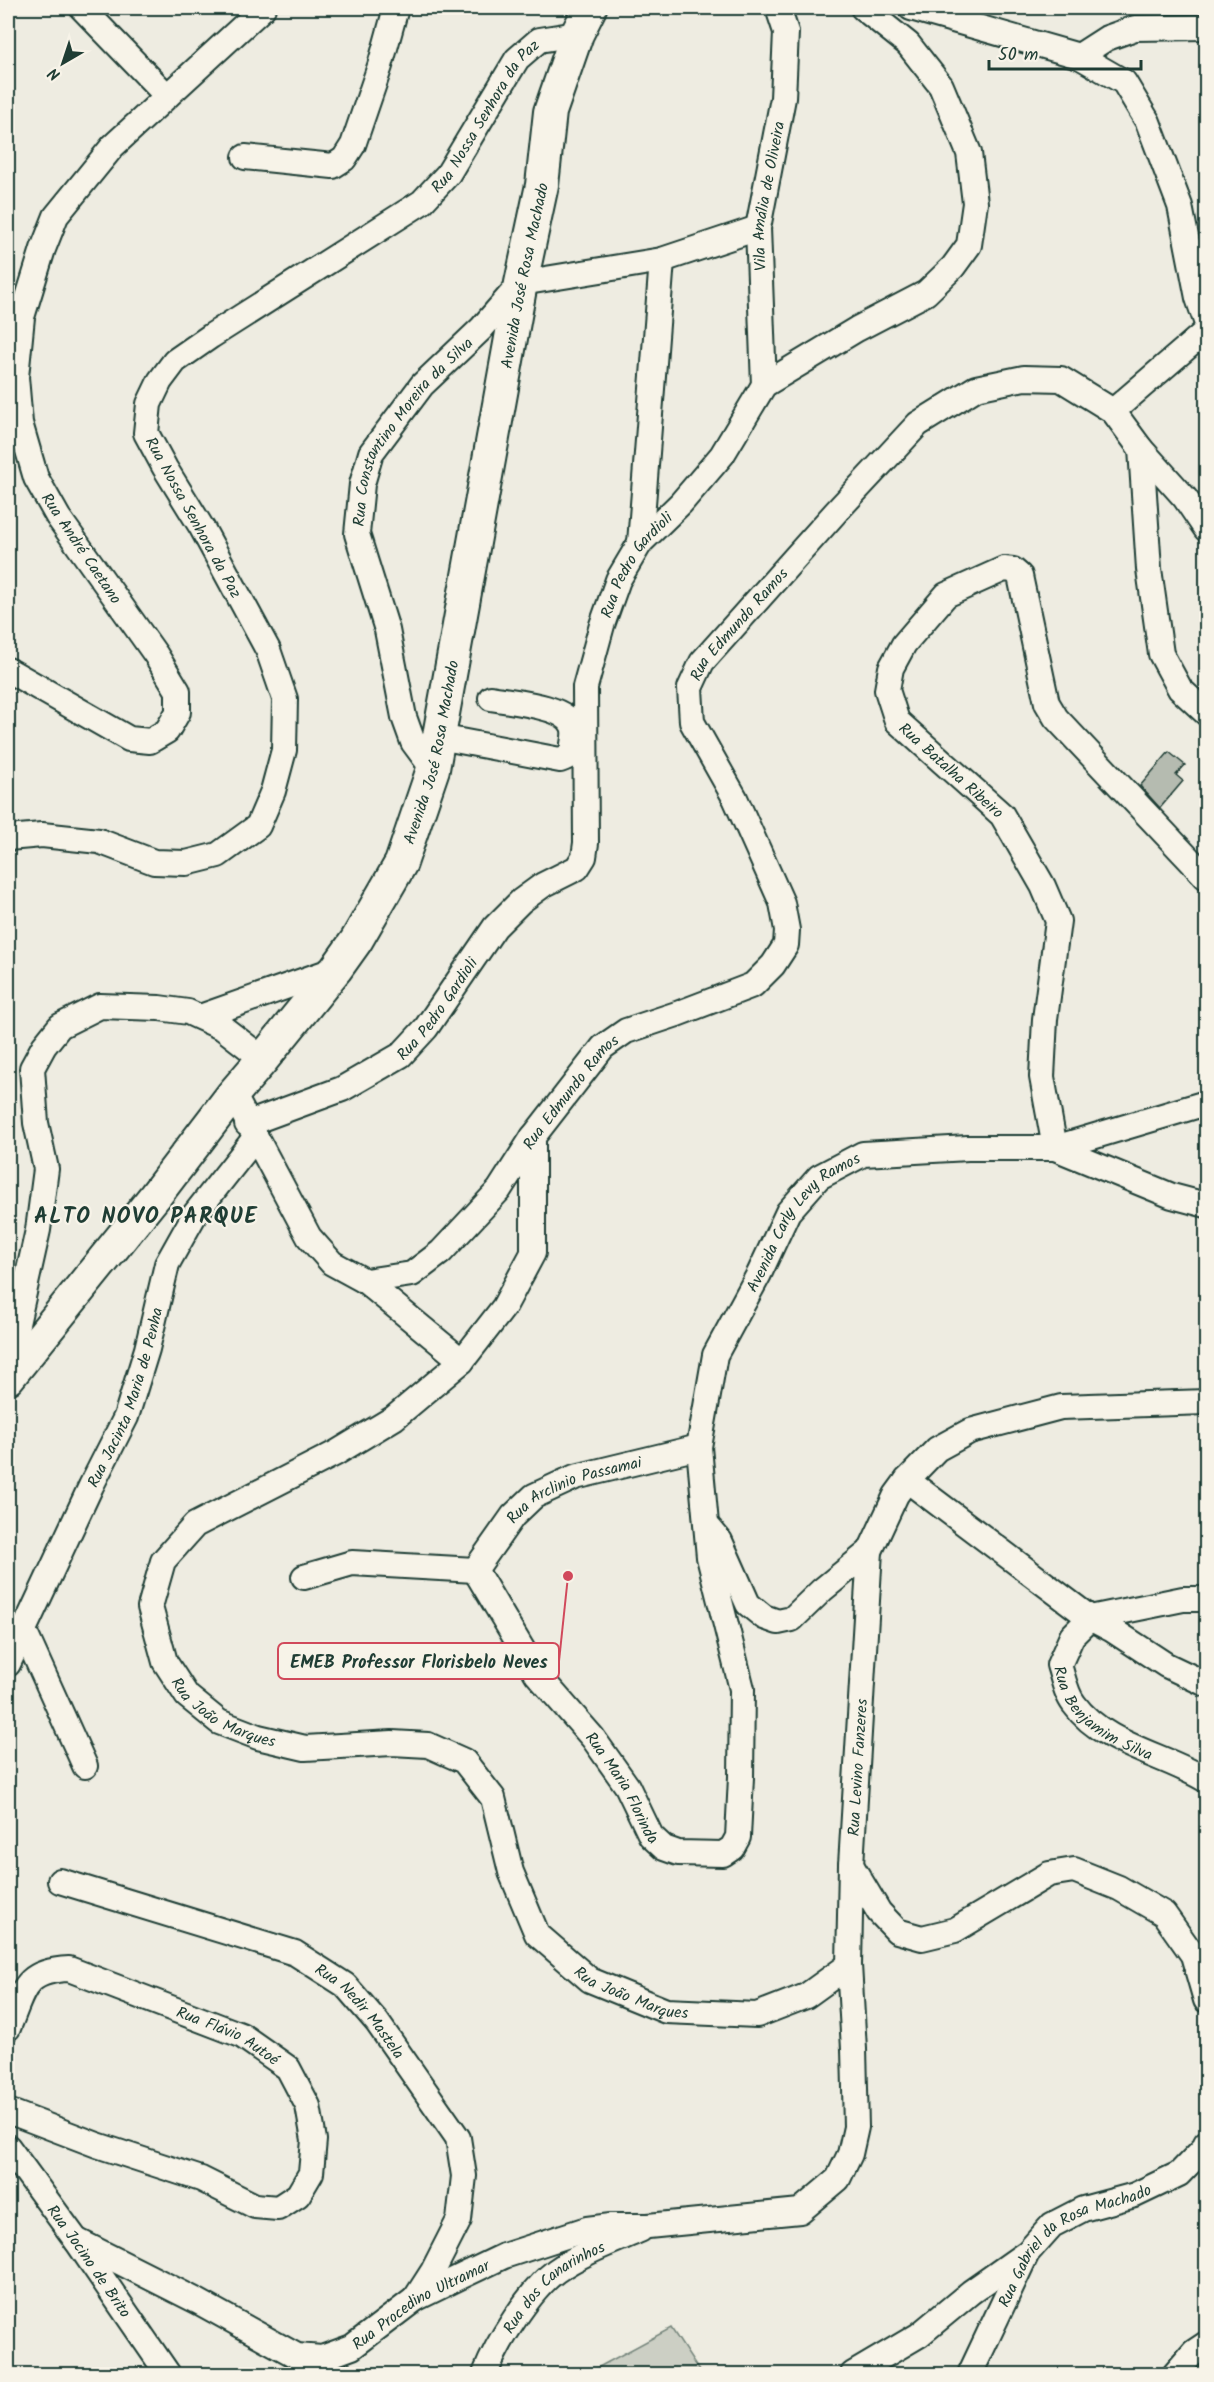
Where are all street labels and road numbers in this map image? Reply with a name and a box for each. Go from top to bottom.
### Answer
street label: Rua Nossa Senhora da Paz [425,34,546,199]
street label: Vila Amália de Oliveira [747,119,792,271]
street label: Avenida José Rosa Machado [495,180,556,371]
street label: Rua Constantino Moreira da Silva [347,332,479,528]
street label: Rua Nossa Senhora da Paz [138,433,247,603]
street label: Rua André Caetano [34,488,127,610]
street label: Rua Pedro Gardioli [594,506,680,622]
street label: Rua Edmundo Ramos [684,562,795,685]
street label: Avenida José Rosa Machado [397,658,466,848]
street label: Rua Batalha Ribeiro [892,717,1009,825]
street label: Rua Pedro Gardioli [391,952,485,1067]
street label: Rua Edmundo Ramos [517,1029,625,1155]
street label: Avenida Carly Levy Ramos [740,1147,865,1297]
street label: Rua Jacinta Maria de Penha [81,1305,170,1492]
street label: Rua Arclinio Passamai [500,1450,646,1529]
street label: Rua Benjamim Silva [1046,1663,1156,1768]
street label: Rua João Marques [164,1673,278,1755]
street label: Rua Levino Fanzeres [842,1698,875,1837]
street label: Rua Maria Florinda [579,1727,664,1851]
street label: Rua Nedir Mastela [309,1958,410,2065]
street label: Rua João Marques [568,1960,689,2026]
street label: Rua Flávio Autoé [172,2000,285,2073]
street label: Rua Gabriel da Rosa Machado [992,2178,1156,2312]
street label: Rua Jocino de Brito [40,2200,137,2323]
street label: Rua dos Canarinhos [497,2235,609,2339]
street label: Rua Procedino Ultramar [347,2253,496,2357]

